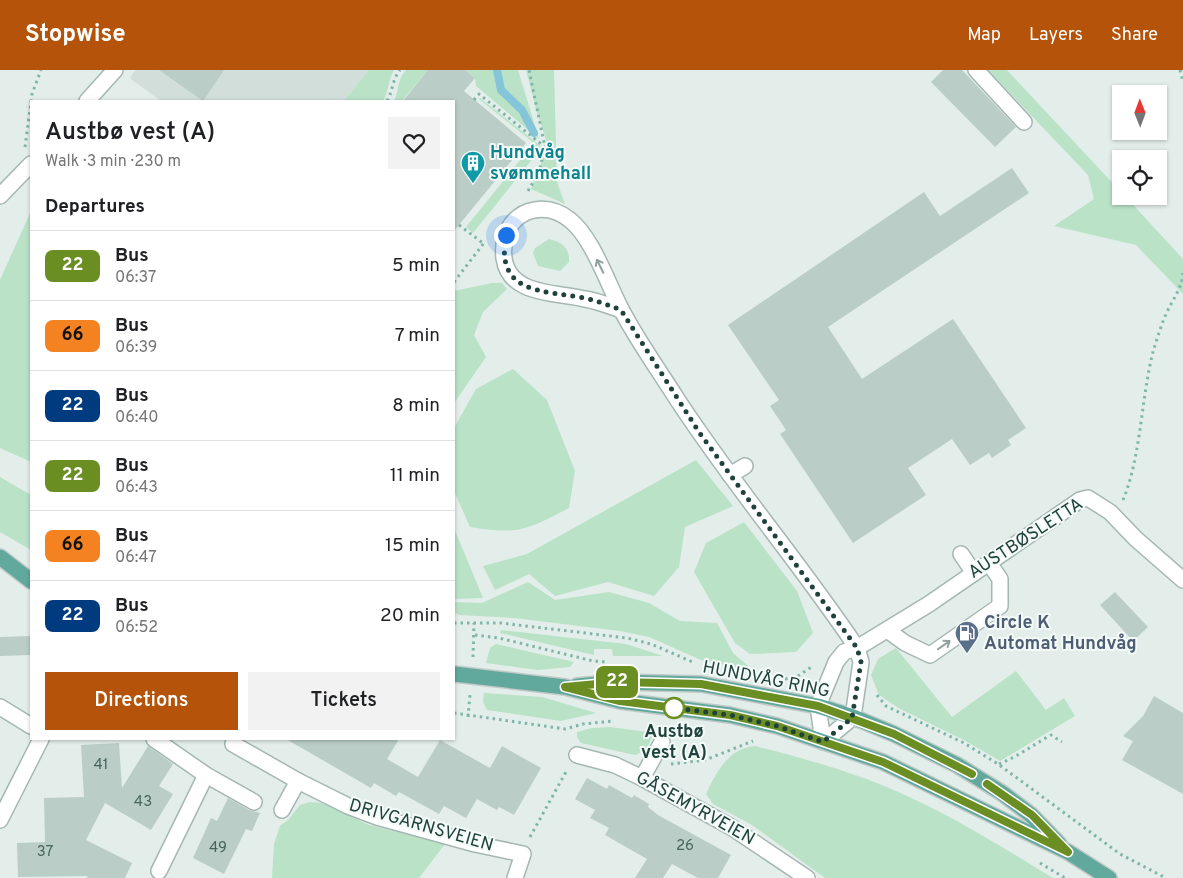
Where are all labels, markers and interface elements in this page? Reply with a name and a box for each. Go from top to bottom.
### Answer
text: Stopwise [25,20,126,50]
text: Map [967,24,1001,47]
text: Layers [1029,24,1083,47]
text: Share [1111,24,1158,47]
north arrow [1112,85,1168,140]
map controls [1112,85,1167,205]
button: heart [388,117,440,169]
text: Austbø vest (A) [45,118,215,148]
place label: Hundvåg svømmehall [490,142,591,186]
building icon: Hundvåg svømmehall [460,150,486,184]
button: locate [1112,150,1167,205]
text: Walk · 3 min · 230 m [45,152,181,172]
text: Departures [45,195,145,219]
your location [494,223,519,248]
text: Bus [115,244,149,268]
text: 22 [61,254,84,277]
text: 5 min [392,254,440,278]
one-way arrow [595,259,604,274]
text: 06:37 [115,268,156,288]
text: Bus [115,314,149,338]
text: 66 [61,324,84,347]
text: 7 min [395,324,440,348]
text: 06:39 [115,338,157,358]
text: Bus [115,384,149,408]
text: 22 [61,394,84,417]
text: 8 min [392,394,440,418]
text: 06:40 [115,408,159,428]
text: Bus [115,454,149,478]
text: 22 [61,464,84,487]
text: 11 min [390,464,440,488]
text: 06:43 [115,478,158,498]
street label: AUSTBØSLETTA [964,493,1088,585]
text: Bus [115,524,149,548]
text: 66 [61,534,84,557]
text: 15 min [385,534,440,558]
text: 06:47 [115,548,157,568]
text: Bus [115,594,149,618]
text: 22 [61,604,84,627]
text: 20 min [380,604,440,628]
place label: Circle K Automat Hundvåg [984,612,1137,656]
text: 06:52 [115,618,158,638]
fuel station icon: Circle K Automat Hundvåg [954,620,980,654]
one-way arrow [937,640,951,650]
street label: HUNDVÅG RING [700,656,832,704]
line badge: 22 [594,666,640,698]
text: 22 [606,670,628,693]
button: Directions [45,672,238,730]
button: Tickets [248,672,440,730]
marker: Austbø vest (A) [663,697,685,719]
place label: Austbø vest (A) [641,721,707,765]
house number: 41 [94,756,108,775]
street label: GÅSEMYRVEIEN [631,767,759,851]
house number: 43 [134,793,152,812]
street label: DRIVGARNSVEIEN [346,794,496,858]
house number: 26 [676,837,694,856]
house number: 49 [209,839,227,858]
house number: 37 [37,843,54,862]

